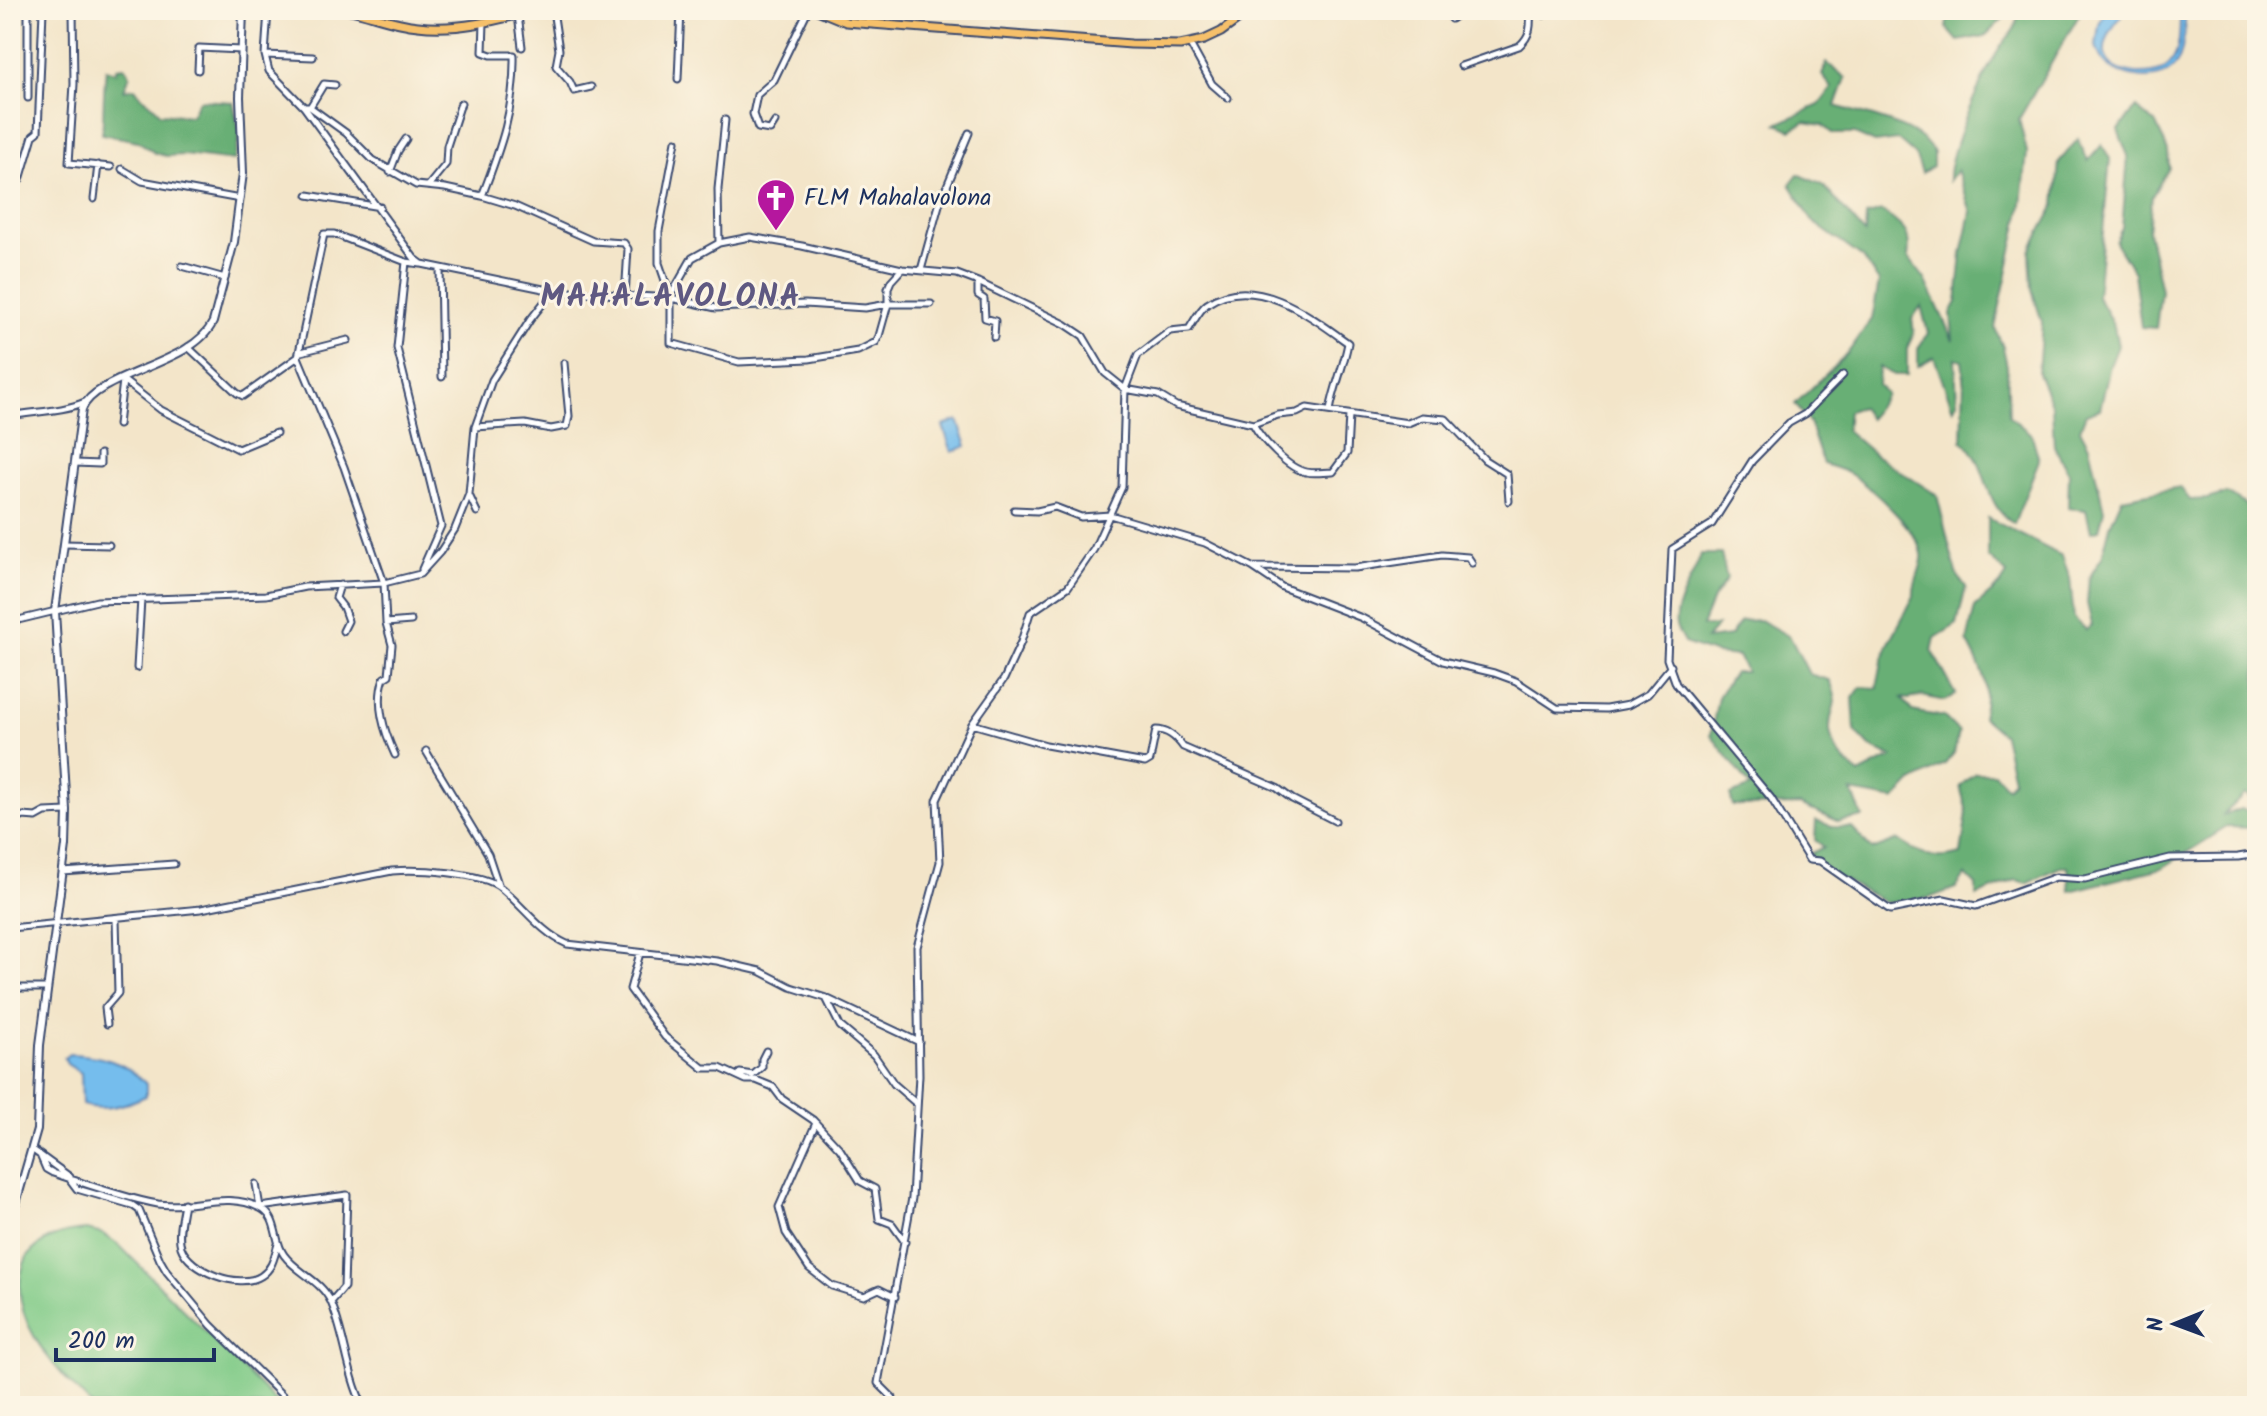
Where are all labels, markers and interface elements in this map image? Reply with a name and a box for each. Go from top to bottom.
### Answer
church icon: FLM Mahalavolona [755,177,797,232]
place label: FLM Mahalavolona [804,179,991,218]
district label: MAHALAVOLONA [540,272,802,323]
north arrow [2135,1284,2215,1364]
scale bar [56,1312,214,1362]
text: N [2140,1317,2175,1332]
text: 200 m [68,1322,135,1361]

